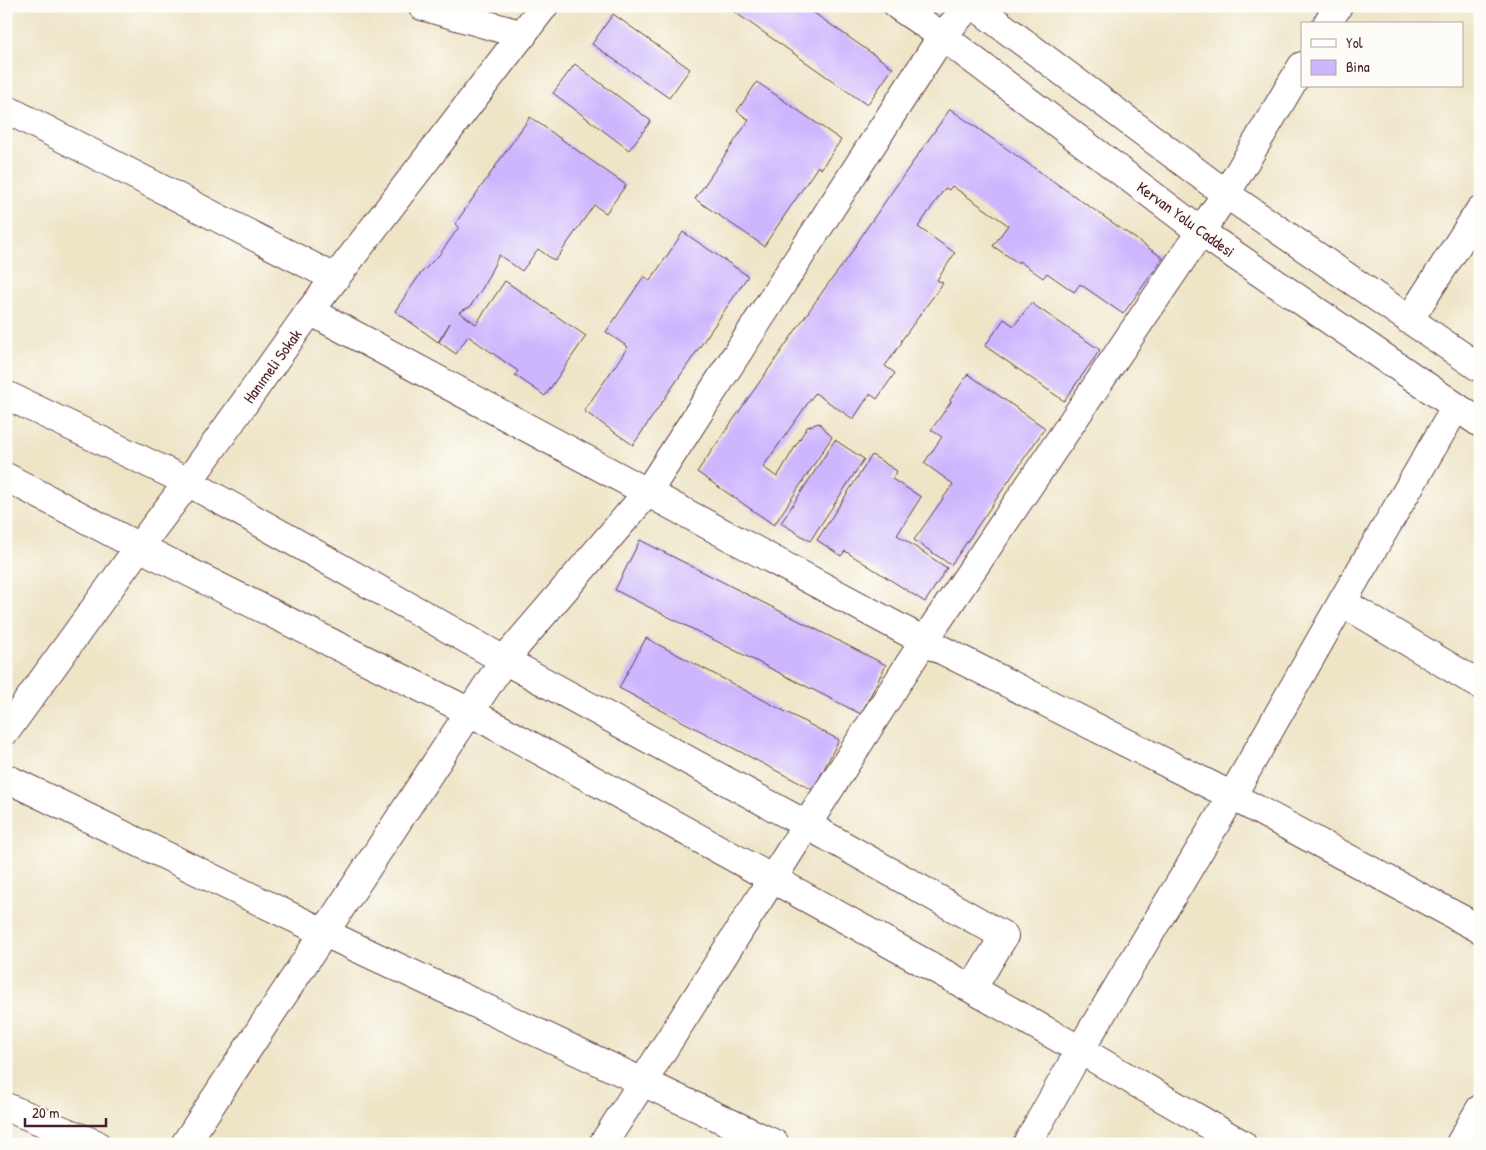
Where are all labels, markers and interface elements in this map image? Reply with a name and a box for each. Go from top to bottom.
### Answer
legend [1301,22,1464,88]
text: Yol [1346,32,1363,53]
text: Bina [1346,56,1370,77]
street label: Kervan Yolu Caddesi [1133,176,1239,262]
street label: Hanımeli Sokak [238,324,307,408]
scale bar [25,1095,106,1127]
text: 20 m [32,1102,59,1123]

